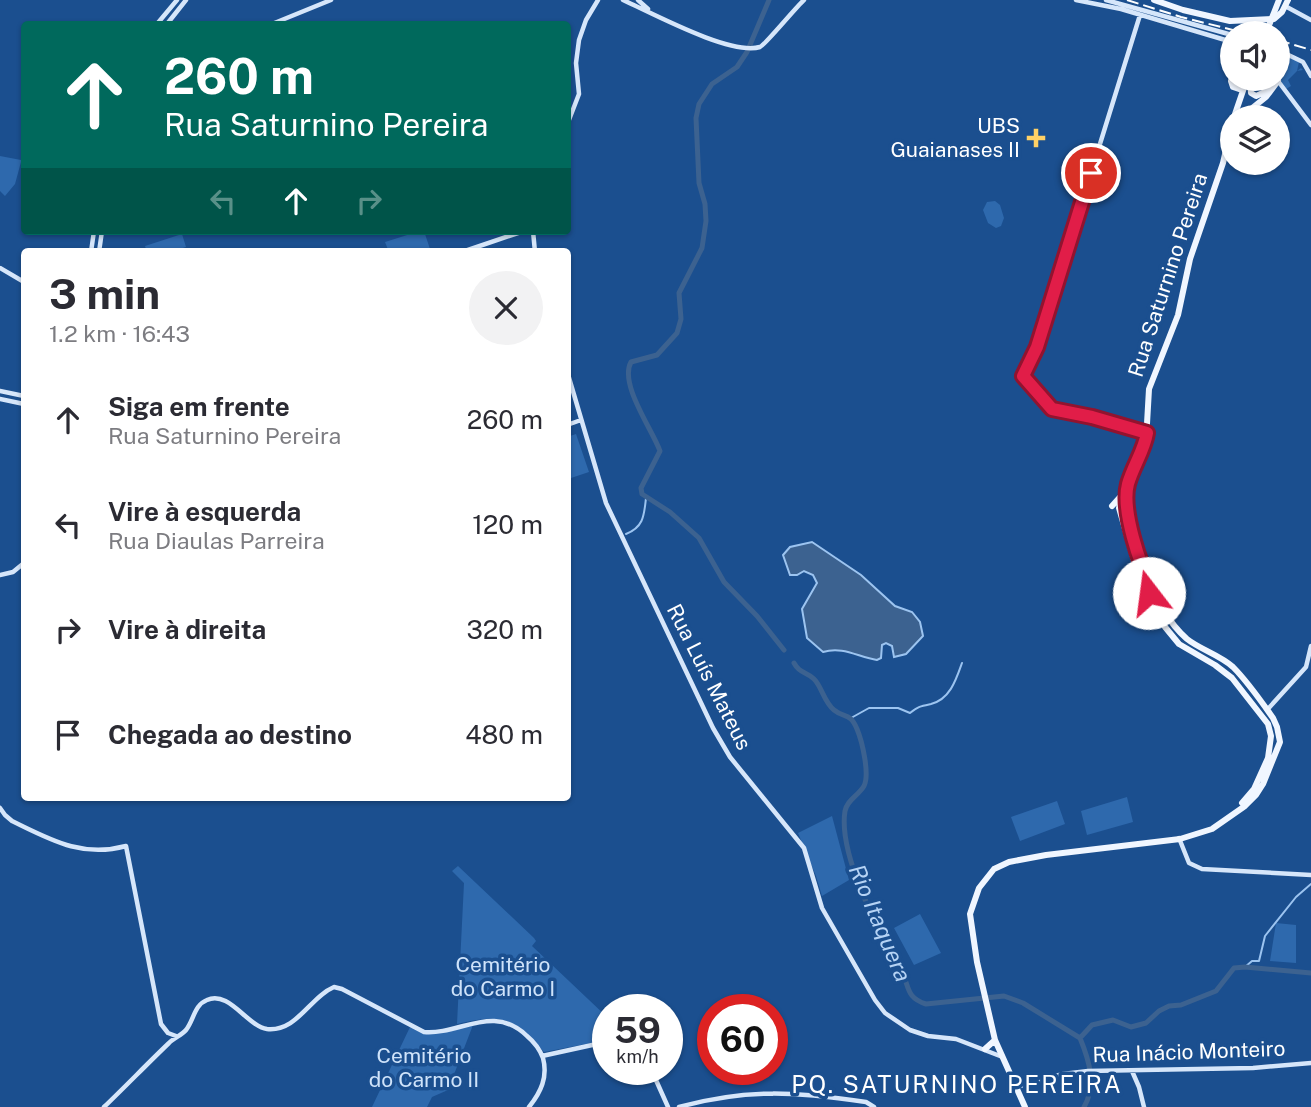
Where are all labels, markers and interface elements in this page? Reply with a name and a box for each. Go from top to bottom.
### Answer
map controls [1220,21,1290,175]
button: sound [1220,21,1290,91]
text: 260 m [164,47,314,105]
icon: ahead [49,49,140,140]
button: layers [1220,105,1290,175]
text: Rua Saturnino Pereira [164,106,488,143]
place label: UBS Guaianases II [890,113,1020,162]
marker: UBS Guaianases II [1026,128,1046,148]
pin [1061,143,1121,203]
icon: arrive [1072,154,1110,192]
street label: Rua Saturnino Pereira [1123,170,1212,380]
icon: left [204,182,242,220]
icon: ahead [277,182,315,220]
icon: right [350,182,388,220]
text: 3 min [49,269,160,318]
button: close [469,271,543,345]
text: 1.2 km · 16:43 [49,320,190,347]
text: Siga em frente [108,391,290,422]
icon: ahead [49,401,87,439]
text: 260 m [467,404,543,435]
text: Rua Saturnino Pereira [108,422,341,449]
text: Vire à esquerda [108,496,301,527]
icon: left [49,506,87,544]
text: 120 m [472,509,543,540]
text: Rua Diaulas Parreira [108,527,325,554]
position arrow [1112,556,1186,630]
street label: Rua Luís Mateus [662,600,757,754]
icon: right [49,611,87,649]
text: Vire à direita [108,614,266,645]
text: 320 m [466,614,543,645]
icon: arrive [49,716,87,754]
text: Chegada ao destino [108,719,352,750]
text: 480 m [465,719,543,750]
water label: Rio Itaquera [844,860,917,986]
park label: Cemitério do Carmo I [451,952,555,1001]
speed limit sign: 60 [697,994,788,1085]
text: 59 [614,1010,661,1051]
street label: Rua Inácio Monteiro [1092,1036,1286,1067]
park label: Cemitério do Carmo II [369,1043,479,1092]
text: km/h [616,1046,659,1067]
district label: PQ. SATURNINO PEREIRA [791,1070,1123,1098]

